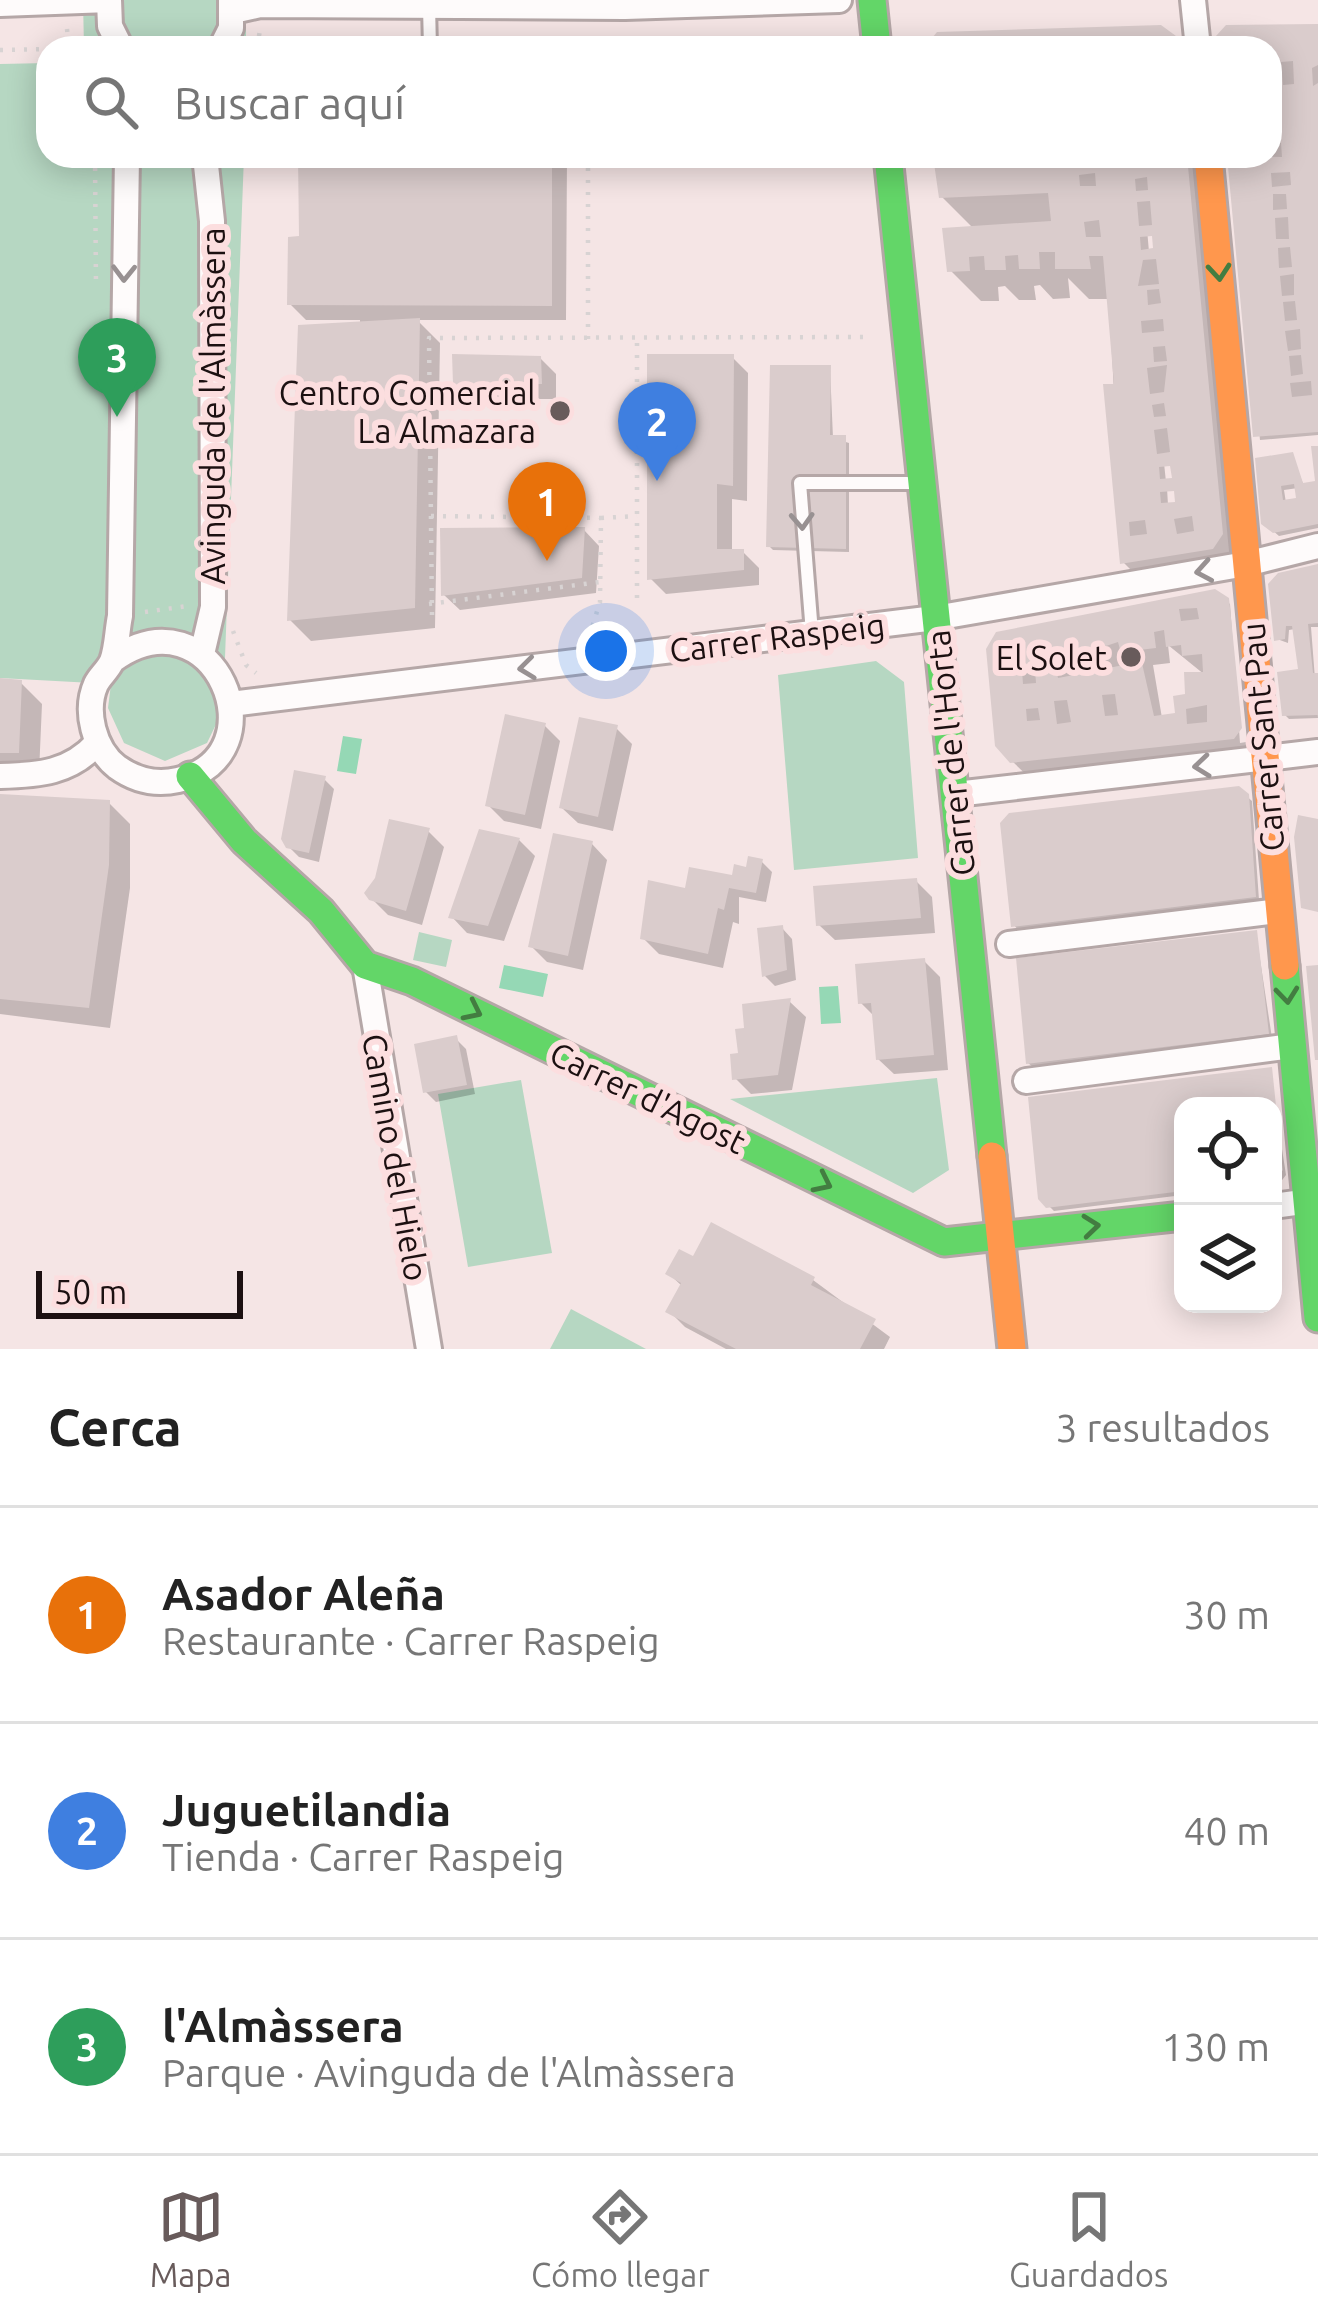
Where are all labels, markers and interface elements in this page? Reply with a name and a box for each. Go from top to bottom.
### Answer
search box [36,36,1282,168]
icon: search [78,69,144,135]
text: Buscar aquí [174,77,405,128]
street label: Avinguda de l'Almàssera [194,228,231,585]
one-way arrow [1206,263,1231,282]
one-way arrow [111,264,137,283]
pin: 3 [78,318,156,417]
place label: Centro Comercial La Almazara [279,374,536,449]
pin: 2 [618,382,696,481]
marker: Centro Comercial La Almazara [547,398,573,424]
pin: 1 [508,462,586,561]
one-way arrow [789,512,815,531]
one-way arrow [1194,557,1214,583]
street label: Carrer Raspeig [667,605,887,669]
your location [576,621,636,681]
street label: Carrer Sant Pau [1234,621,1290,853]
street label: Carrer de l'Horta [919,628,981,878]
place label: El Solet [996,639,1107,676]
marker: El Solet [1118,644,1144,670]
one-way arrow [517,655,537,681]
one-way arrow [1192,753,1211,778]
one-way arrow [1274,986,1299,1005]
one-way arrow [460,997,482,1020]
street label: Camino del Hielo [356,1031,436,1283]
street label: Carrer d'Agost [544,1034,752,1160]
map controls [1174,1097,1282,1313]
button: locate [1174,1097,1282,1205]
one-way arrow [811,1168,832,1192]
button: layers [1174,1205,1282,1313]
one-way arrow [1081,1213,1101,1239]
scale bar [36,1265,243,1318]
text: 50 m [54,1273,127,1310]
text: Cerca [48,1398,182,1456]
text: 3 resultados [1056,1406,1270,1449]
text: Asador Aleña [162,1568,445,1619]
text: 1 [76,1593,98,1636]
text: 30 m [1183,1593,1270,1636]
text: Restaurante · Carrer Raspeig [162,1619,660,1662]
text: Juguetilandia [162,1784,451,1835]
text: 2 [76,1809,98,1852]
text: 40 m [1183,1809,1270,1852]
text: Tienda · Carrer Raspeig [162,1835,564,1878]
text: l'Almàssera [162,2000,404,2051]
text: 3 [76,2025,98,2068]
text: 130 m [1161,2025,1270,2068]
text: Parque · Avinguda de l'Almàssera [162,2051,736,2094]
tab: Mapa [150,2184,232,2293]
tab: Cómo llegar [531,2184,710,2293]
tab: Guardados [1009,2184,1168,2293]

